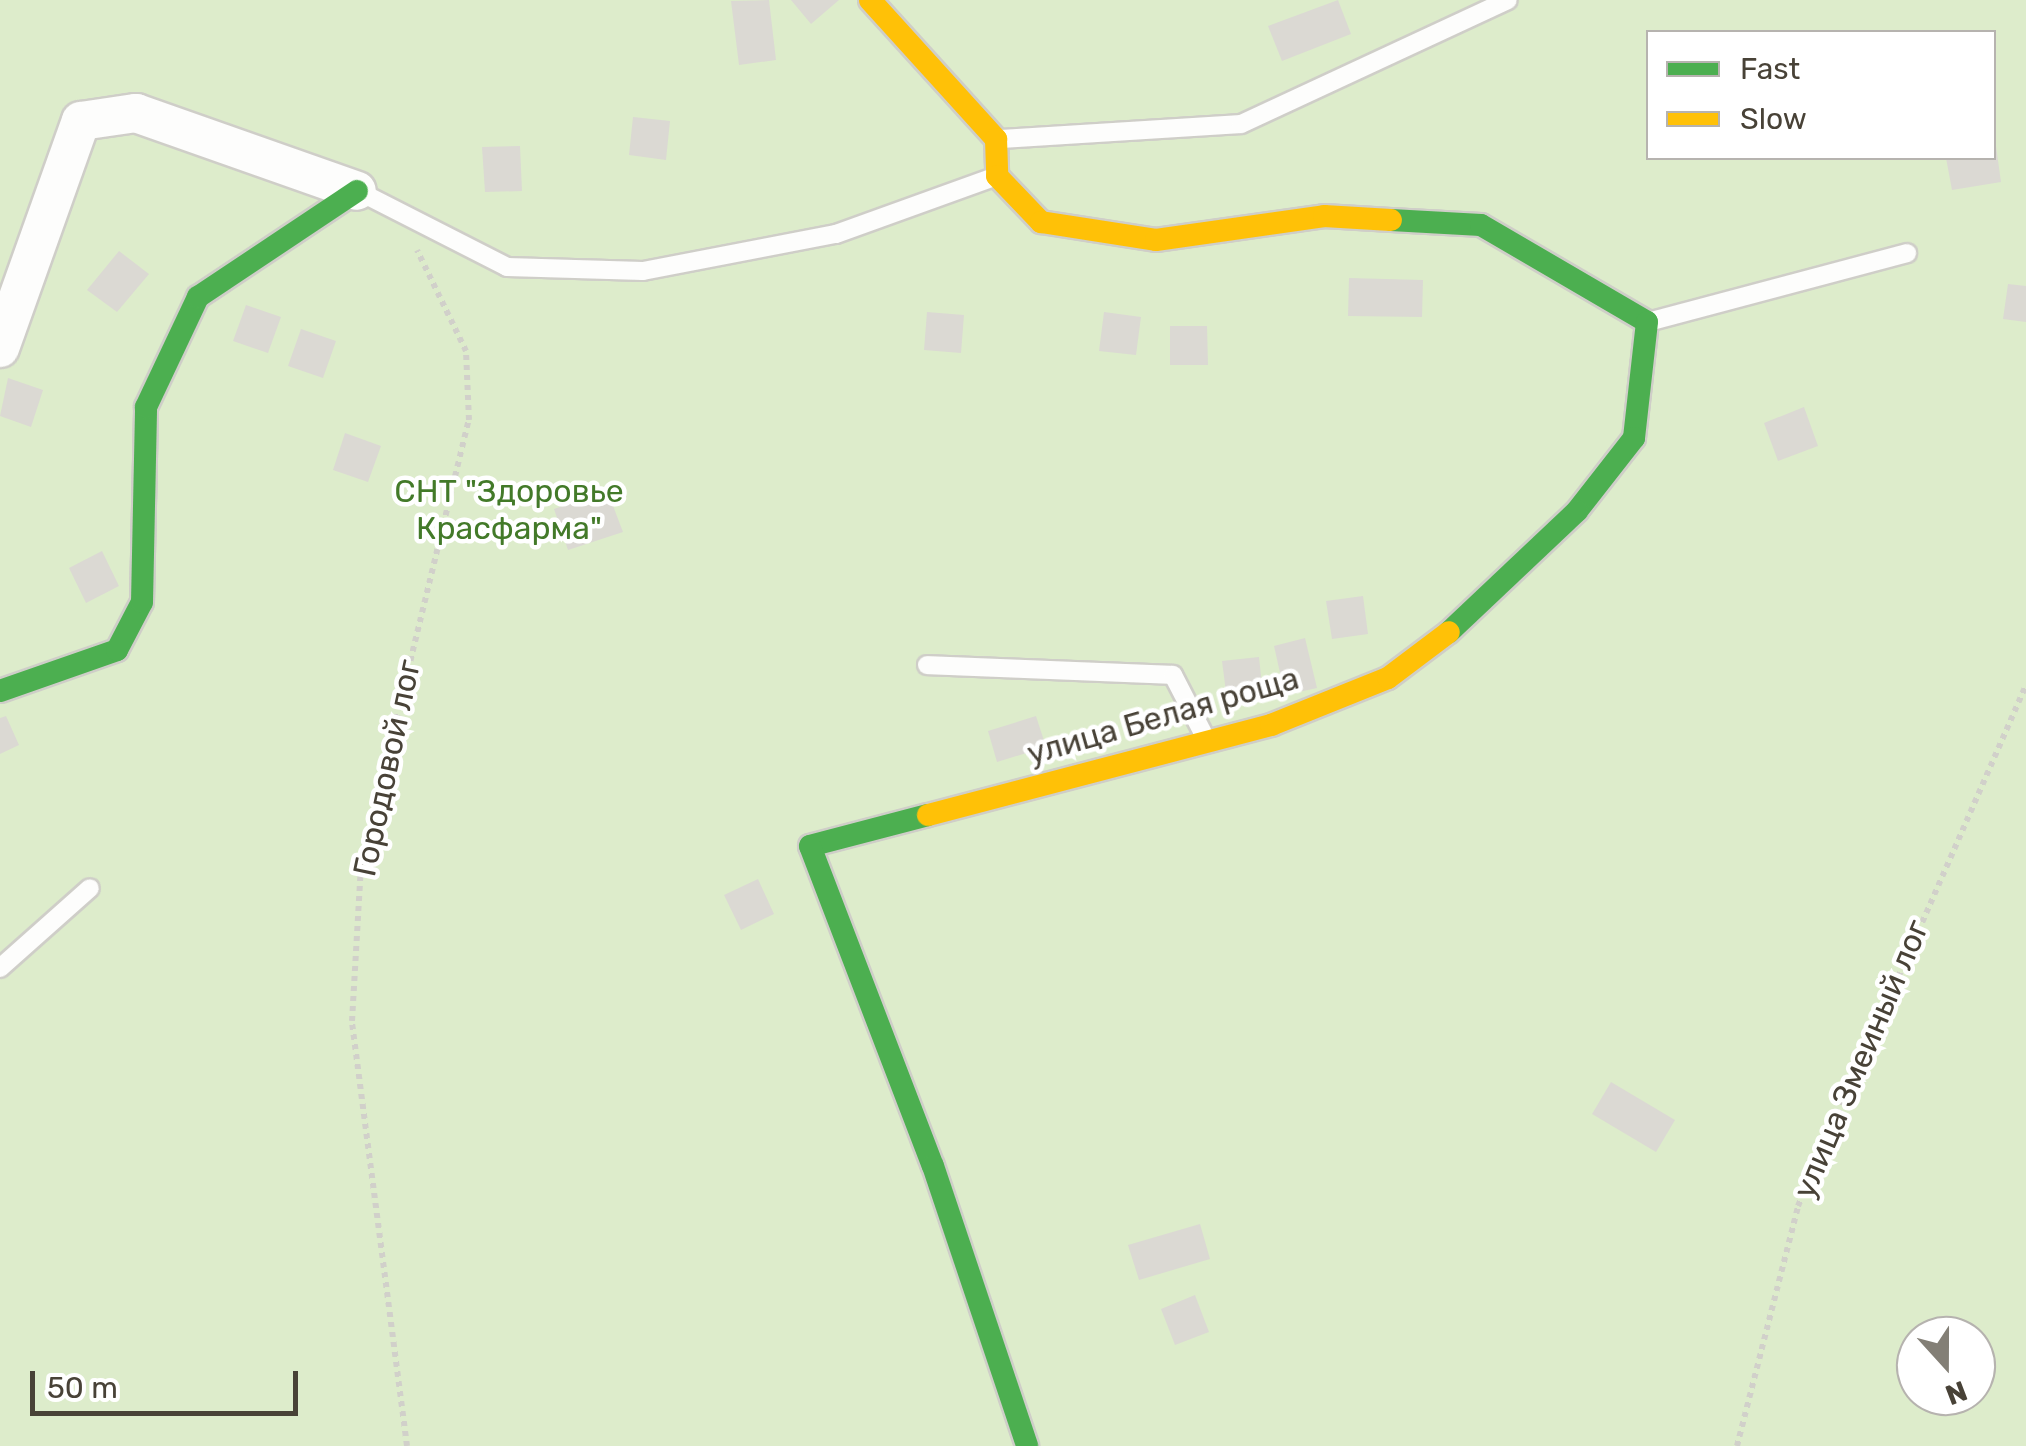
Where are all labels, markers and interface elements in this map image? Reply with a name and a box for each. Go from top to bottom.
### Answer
legend [1646,30,1996,160]
text: Fast [1740,51,1800,87]
text: Slow [1740,101,1807,137]
park label: СНТ "Здоровье Красфарма" [394,473,624,548]
street label: Городовой лог [345,656,429,880]
street label: улица Белая роща [1023,659,1303,773]
street label: улица Змеиный лог [1785,914,1937,1204]
north arrow [1896,1316,1996,1416]
scale bar [35,1351,302,1413]
text: 50 m [47,1370,118,1406]
text: N [1941,1374,1972,1412]

